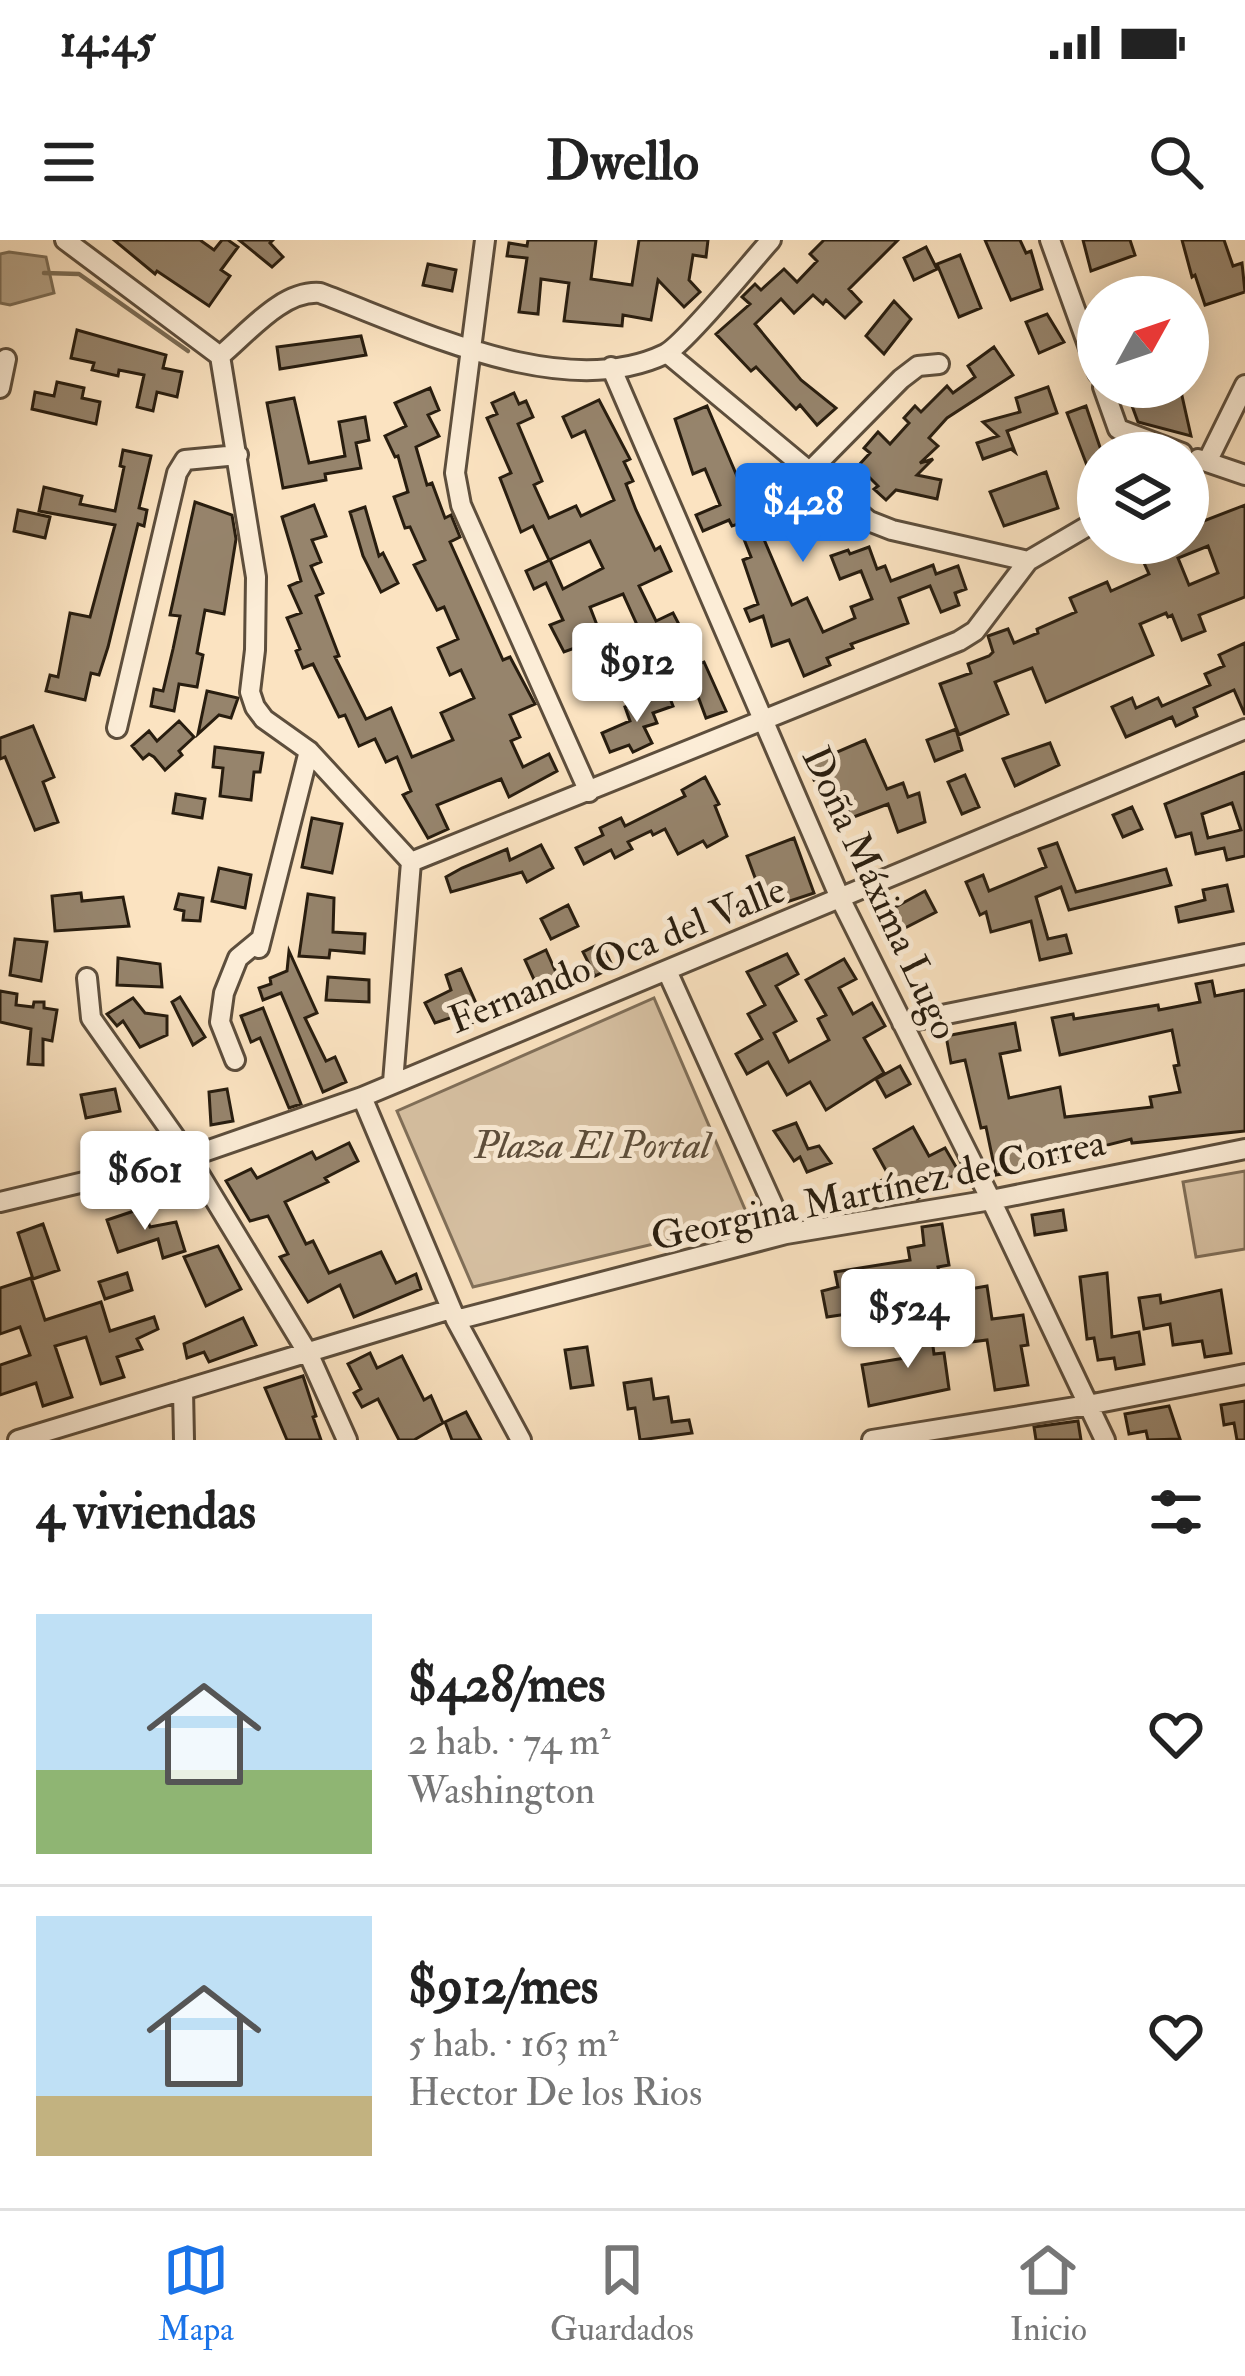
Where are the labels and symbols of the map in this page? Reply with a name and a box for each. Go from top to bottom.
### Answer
north arrow [1077,276,1209,408]
pin: $428 [732,463,874,565]
pin: $912 [566,623,708,725]
street label: Doña Máxima Lugo [791,739,969,1047]
street label: Fernando Oca del Valle [442,865,792,1045]
street label: Georgina Martínez de Correa [646,1118,1110,1262]
park label: Plaza El Portal [473,1121,713,1170]
pin: $601 [74,1131,216,1233]
pin: $524 [837,1269,979,1371]

